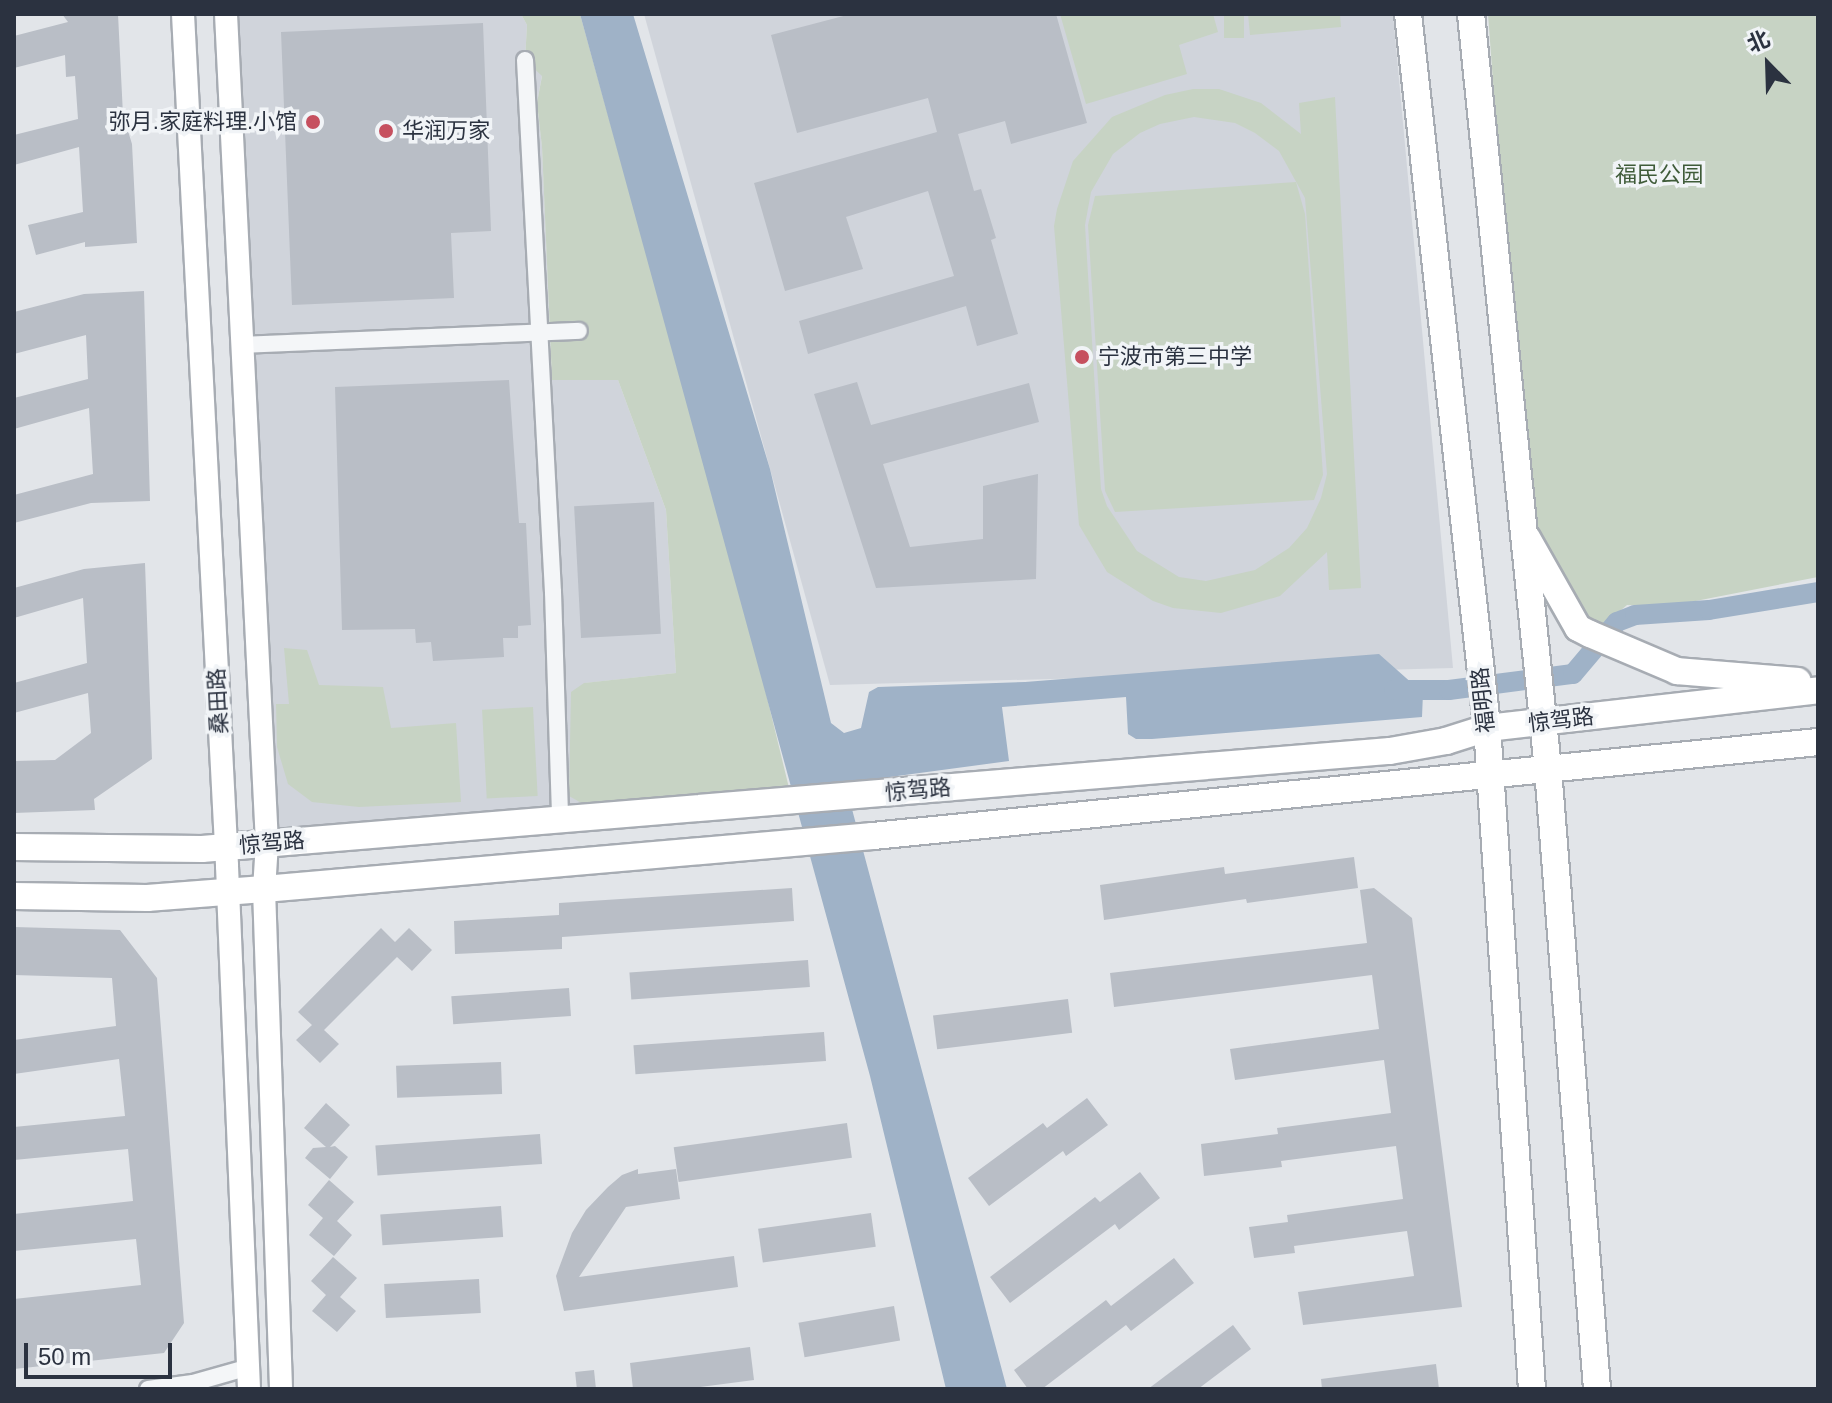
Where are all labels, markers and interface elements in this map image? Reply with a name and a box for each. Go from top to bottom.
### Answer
north arrow [1728,24,1808,104]
text: 北 [1743,26,1773,57]
place label: 弥月.家庭料理.小馆 [109,109,297,135]
marker: 弥月.家庭料理.小馆 [304,113,322,131]
place label: 华润万家 [402,118,490,144]
marker: 华润万家 [377,122,395,140]
park label: 福民公园 [1615,162,1703,188]
place label: 宁波市第三中学 [1098,344,1252,370]
marker: 宁波市第三中学 [1073,348,1091,366]
street label: 福明路 [1466,666,1500,734]
street label: 桑田路 [203,667,233,735]
street label: 惊驾路 [1527,703,1595,737]
street label: 惊驾路 [884,774,952,806]
street label: 惊驾路 [238,827,306,859]
scale bar [28,1327,176,1377]
text: 50 m [38,1343,91,1370]

